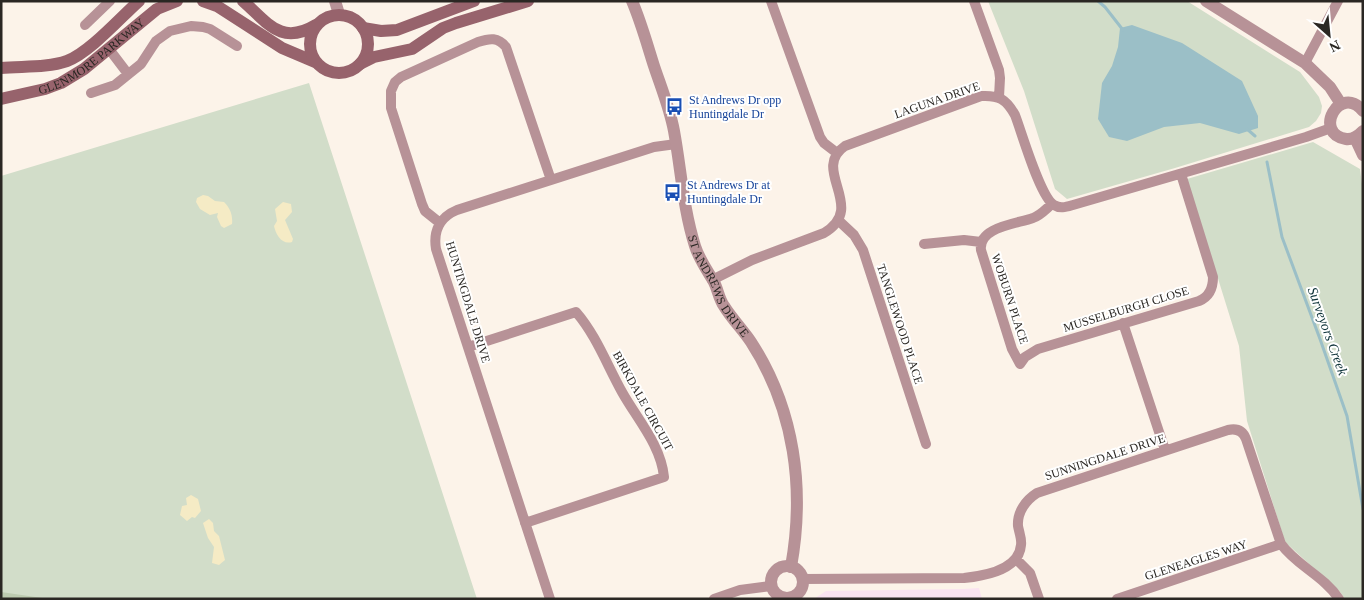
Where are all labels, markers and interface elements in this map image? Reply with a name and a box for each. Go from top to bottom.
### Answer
north arrow [1304,10,1354,60]
street label: GLENMORE PARKWAY [37,15,148,97]
text: N [1327,37,1343,55]
street label: LAGUNA DRIVE [892,79,982,121]
place label: St Andrews Dr opp Huntingdale Dr [689,93,781,121]
bus stop icon: St Andrews Dr opp Huntingdale Dr [665,97,685,117]
place label: St Andrews Dr at Huntingdale Dr [687,178,771,206]
bus stop icon: St Andrews Dr at Huntingdale Dr [663,182,683,202]
street label: ST ANDREWS DRIVE [685,233,752,340]
street label: HUNTINGDALE DRIVE [443,240,493,364]
street label: WOBURN PLACE [989,252,1031,346]
street label: TANGLEWOOD PLACE [874,262,926,386]
street label: MUSSELBURGH CLOSE [1062,283,1190,335]
water label: Surveyors Creek [1305,285,1351,378]
street label: BIRKDALE CIRCUIT [610,349,677,454]
street label: SUNNINGDALE DRIVE [1043,431,1167,483]
street label: GLENEAGLES WAY [1143,537,1249,583]

